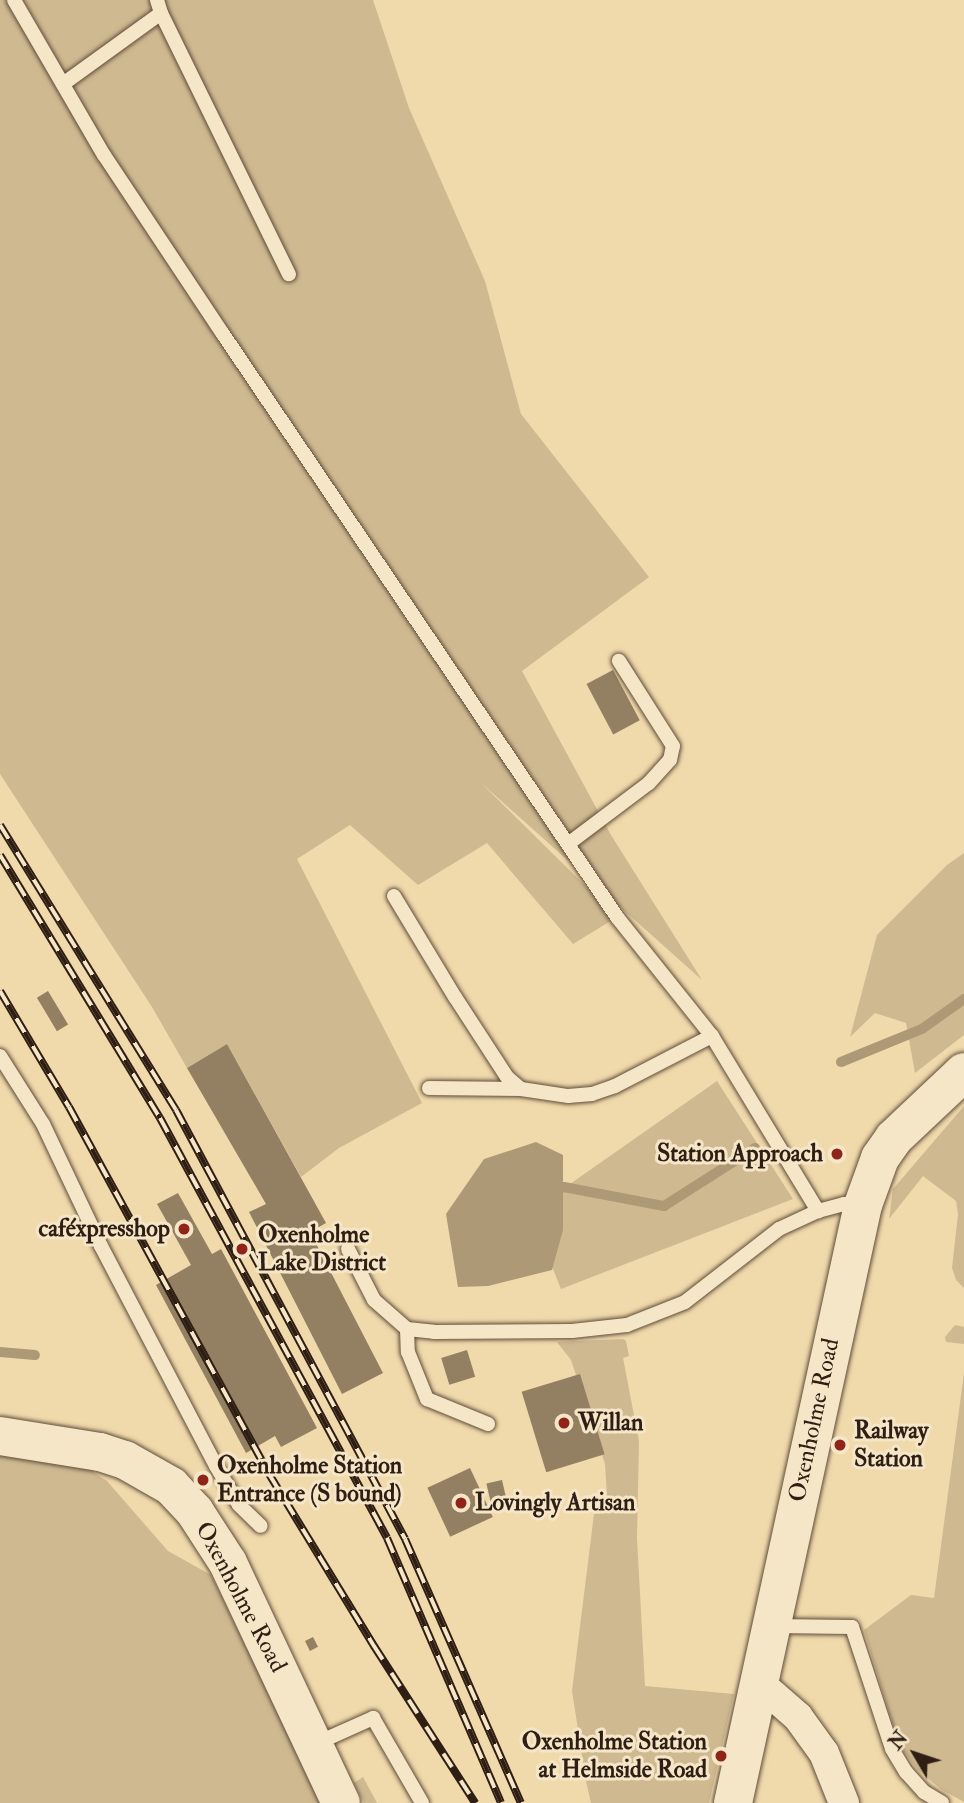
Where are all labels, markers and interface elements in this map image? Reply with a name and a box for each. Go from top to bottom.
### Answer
place label: Station Approach [657,1140,823,1168]
marker: Station Approach [829,1146,845,1162]
place label: caféxpresshop [39,1215,170,1243]
marker: caféxpresshop [176,1221,192,1237]
place label: Oxenholme Lake District [258,1221,386,1277]
marker: Oxenholme Lake District [232,1239,252,1259]
street label: Oxenholme Road [783,1336,845,1504]
place label: Willan [578,1409,643,1437]
marker: Willan [556,1415,572,1431]
place label: Railway Station [854,1417,928,1473]
marker: Railway Station [832,1437,848,1453]
place label: Oxenholme Station Entrance (S bound) [217,1452,402,1508]
marker: Oxenholme Station Entrance (S bound) [195,1472,211,1488]
place label: Lovingly Artisan [475,1489,635,1517]
marker: Lovingly Artisan [453,1495,469,1511]
street label: Oxenholme Road [189,1517,293,1677]
north arrow [880,1719,950,1789]
text: N [884,1727,913,1755]
place label: Oxenholme Station at Helmside Road [522,1728,707,1784]
marker: Oxenholme Station at Helmside Road [713,1748,729,1764]

